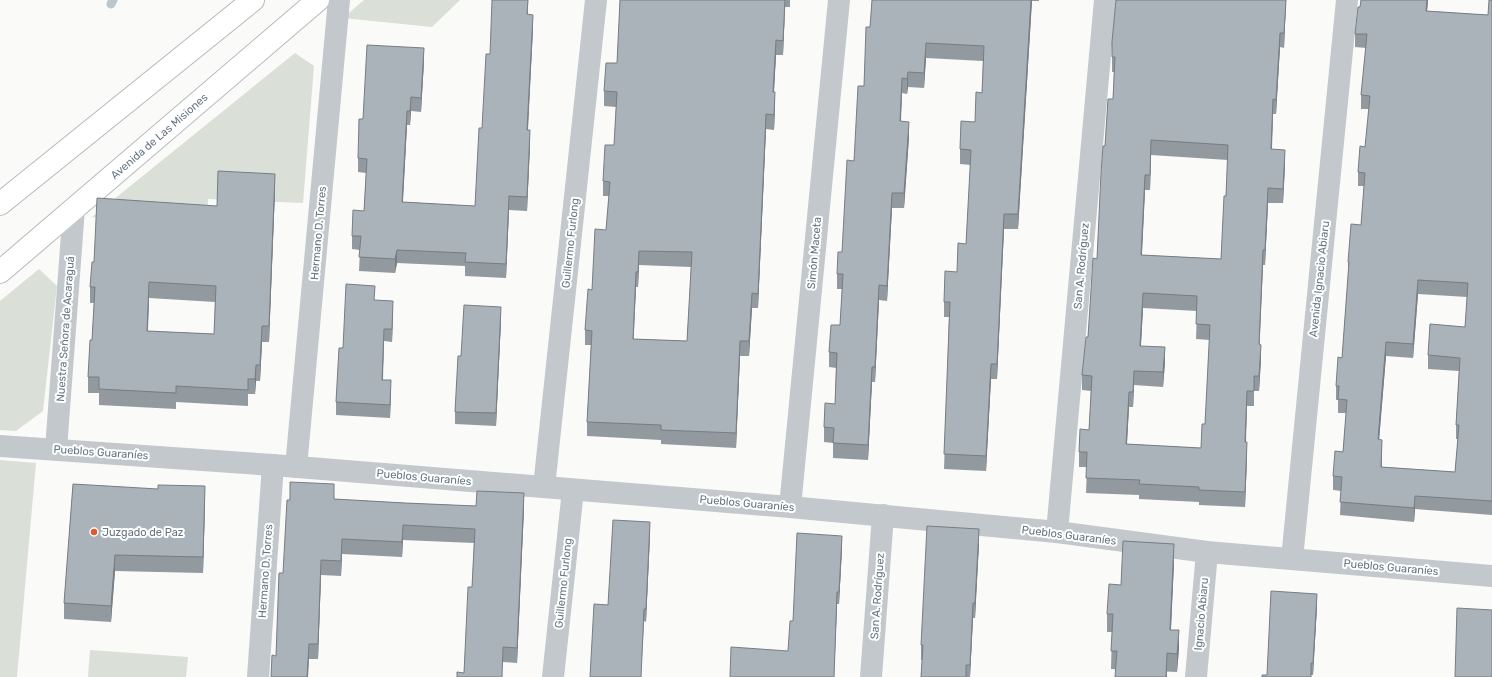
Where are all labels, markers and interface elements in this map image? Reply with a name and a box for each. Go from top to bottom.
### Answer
street label: Avenida de Las Misiones [108,91,211,182]
street label: Hermano D. Torres [308,185,329,280]
street label: Guillermo Furlong [559,197,582,289]
street label: Simón Maceta [805,216,824,290]
street label: Avenida Ignacio Abiaru [1307,220,1332,338]
street label: San A. Rodríguez [1071,222,1092,310]
street label: Nuestra Señora de Acaraguá [54,256,77,402]
street label: Pueblos Guaraníes [53,443,149,462]
street label: Pueblos Guaraníes [376,467,472,488]
street label: Pueblos Guaraníes [699,493,795,514]
street label: Hermano D. Torres [256,523,275,618]
street label: Pueblos Guaraníes [1021,523,1117,548]
place label: Juzgado de Paz [102,526,184,539]
marker: Juzgado de Paz [89,527,99,537]
street label: Guillermo Furlong [552,537,575,629]
street label: San A. Rodríguez [868,552,887,640]
street label: Pueblos Guaraníes [1343,557,1439,578]
street label: Ignacio Abiaru [1192,577,1211,651]

